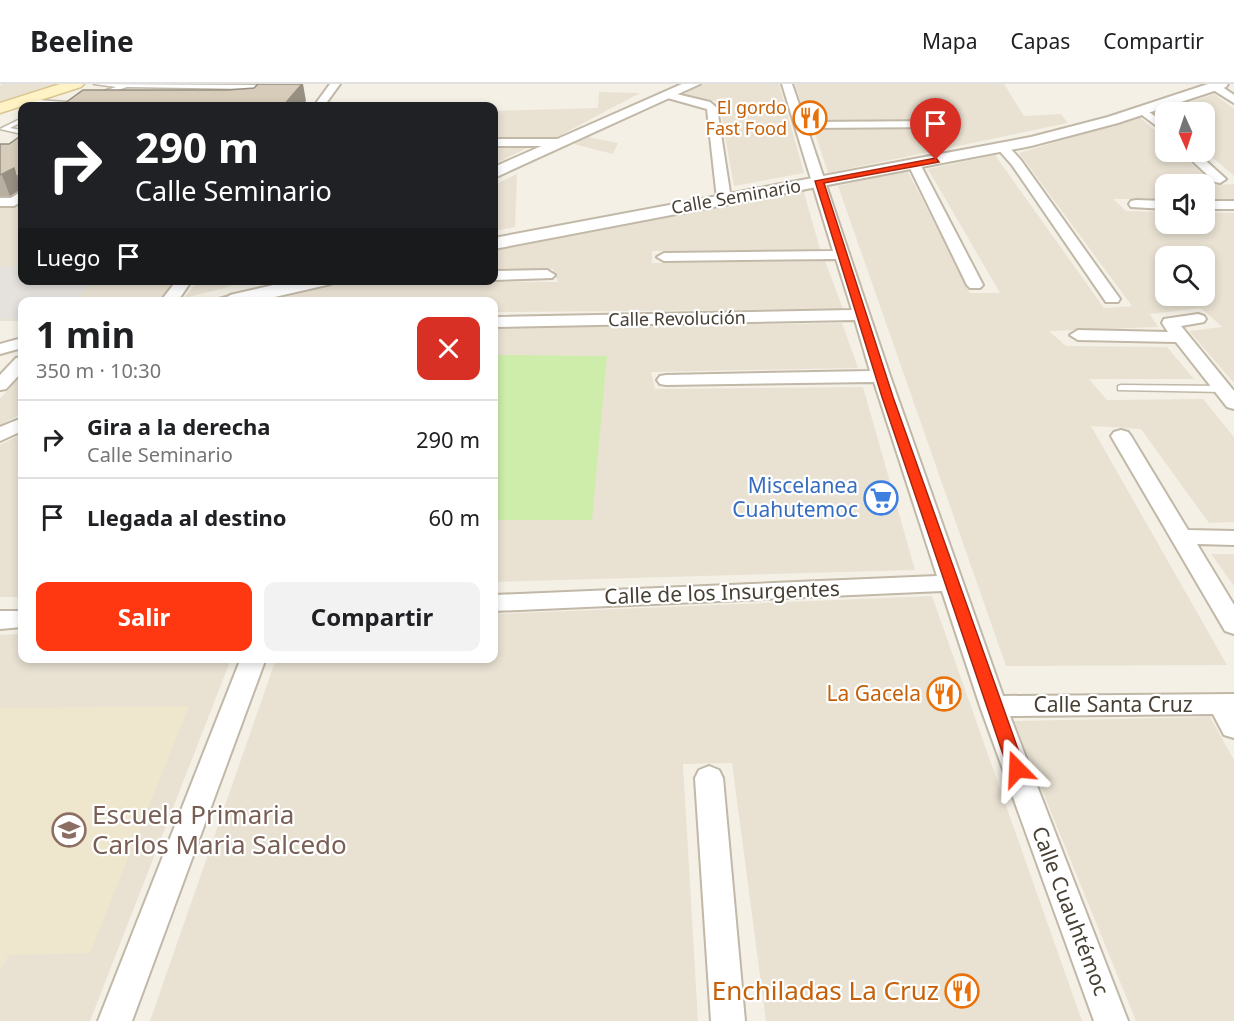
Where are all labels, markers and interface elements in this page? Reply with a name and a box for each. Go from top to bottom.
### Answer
text: Beeline [30,22,134,60]
text: Mapa [922,27,978,55]
text: Capas [1011,27,1070,55]
text: Compartir [1103,27,1204,55]
place label: El gordo Fast Food [706,95,787,140]
pin [910,98,961,160]
restaurant icon: El gordo Fast Food [792,100,828,136]
north arrow [1155,102,1215,162]
map controls [1155,102,1215,306]
icon: arrive [919,107,952,140]
text: 290 m [135,118,259,175]
icon: right [36,126,114,204]
text: Calle Seminario [135,172,332,209]
street label: Calle Seminario [669,173,803,219]
button: sound [1155,174,1215,234]
icon: arrive [112,240,145,273]
text: Luego [36,242,100,272]
button: search [1155,246,1215,306]
street label: Calle Revolución [608,305,746,331]
text: 1 min [36,310,135,359]
button: close [417,317,480,380]
text: 350 m · 10:30 [36,357,161,384]
text: Gira a la derecha [87,411,271,441]
icon: right [36,423,69,456]
text: 290 m [416,424,480,454]
text: Calle Seminario [87,441,233,468]
place label: Miscelanea Cuahutemoc [732,471,858,523]
supermarket icon: Miscelanea Cuahutemoc [863,480,899,516]
icon: arrive [36,501,69,534]
text: Llegada al destino [87,502,287,532]
text: 60 m [429,502,480,532]
street label: Calle de los Insurgentes [604,574,840,610]
button: Salir [36,582,252,651]
button: Compartir [264,582,480,651]
restaurant icon: La Gacela [926,676,962,712]
place label: La Gacela [827,679,921,707]
street label: Calle Santa Cruz [1033,690,1193,718]
position arrow [985,737,1049,801]
place label: Escuela Primaria Carlos Maria Salcedo [92,796,347,862]
school or university icon: Escuela Primaria Carlos Maria Salcedo [51,812,87,848]
street label: Calle Cuauhtémoc [1026,822,1116,999]
place label: Enchiladas La Cruz [712,972,939,1008]
restaurant icon: Enchiladas La Cruz [944,973,980,1009]

